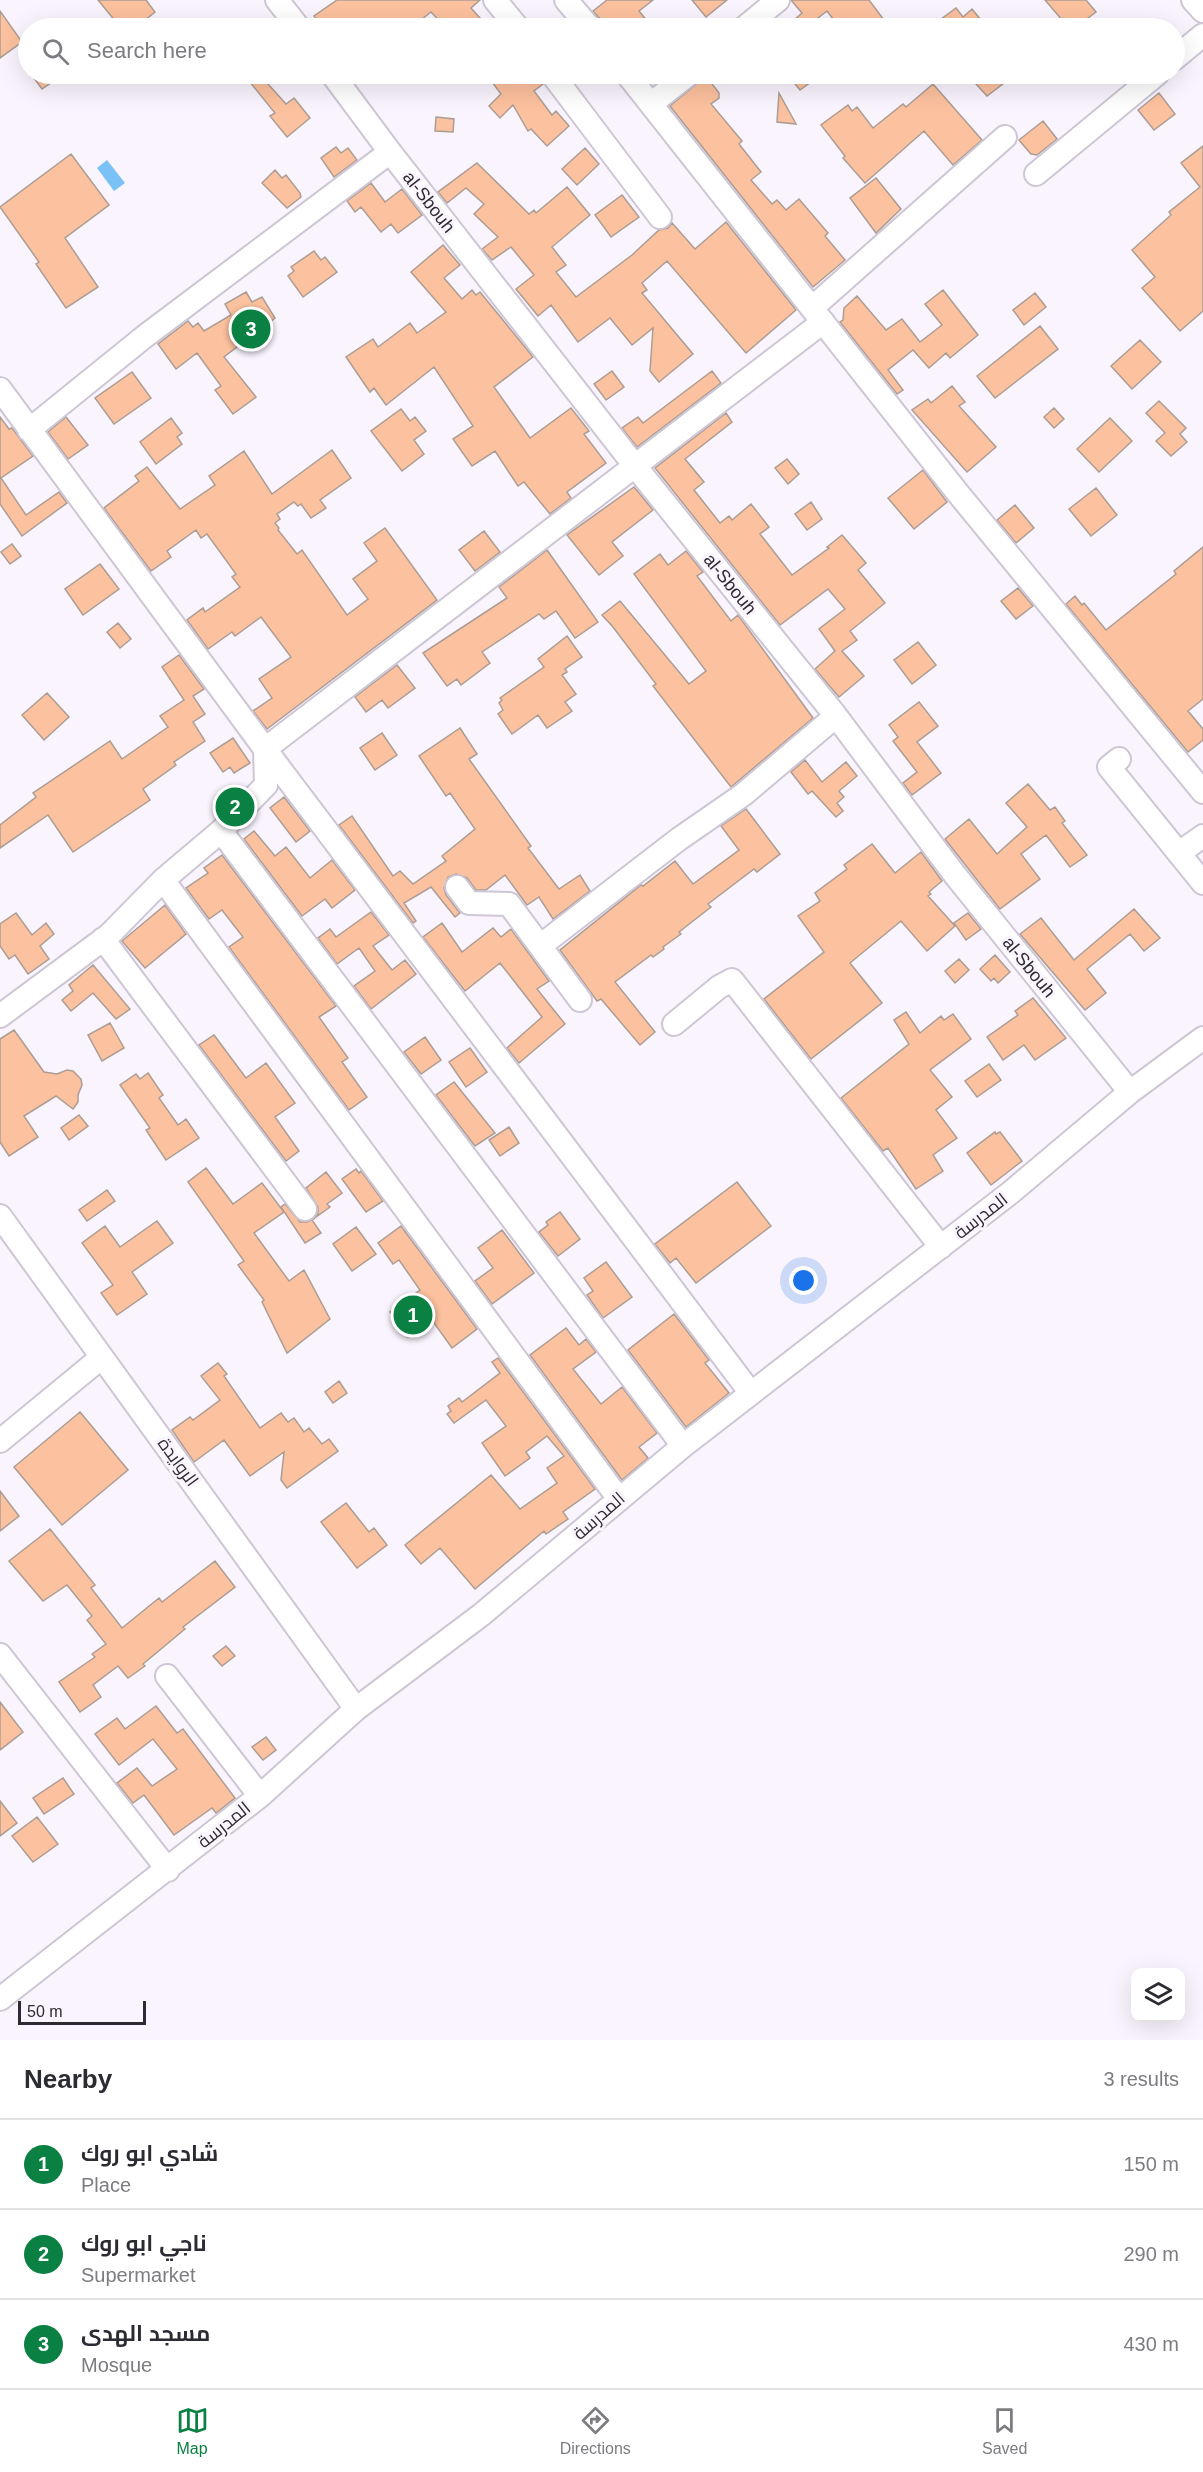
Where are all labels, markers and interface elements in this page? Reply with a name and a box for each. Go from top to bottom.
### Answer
search box [18,18,1185,84]
icon: search [39,35,72,68]
text: Search here [87,38,207,63]
street label: al-Sbouh [399,167,459,237]
pin: 3 [232,306,270,352]
street label: al-Sbouh [700,550,760,618]
pin: 2 [216,784,254,830]
street label: al-Sbouh [999,933,1059,1001]
street label: المدرسة [951,1189,1012,1244]
your location [789,1266,818,1295]
pin: 1 [394,1292,432,1338]
street label: الروايدة [153,1434,202,1491]
street label: المدرسة [569,1488,629,1545]
street label: المدرسة [194,1798,255,1853]
map controls [1131,1968,1185,2022]
button: layers [1131,1968,1185,2022]
scale bar [18,1998,146,2026]
text: 50 m [27,2003,63,2020]
text: Nearby [24,2064,112,2094]
text: 3 results [1103,2068,1179,2090]
text: شادي ابو روك [81,2141,218,2166]
text: 1 [38,2153,49,2175]
text: 150 m [1123,2153,1179,2175]
text: Place [81,2174,131,2196]
text: ناجي ابو روك [81,2231,207,2256]
text: 2 [38,2243,49,2265]
text: 290 m [1123,2243,1179,2265]
text: Supermarket [81,2264,196,2286]
text: مسجد الهدى [81,2321,210,2346]
text: 3 [38,2333,49,2355]
text: 430 m [1123,2333,1179,2355]
text: Mosque [81,2354,152,2376]
tab: Map [176,2404,209,2458]
tab: Directions [560,2404,631,2458]
tab: Saved [982,2404,1027,2458]

